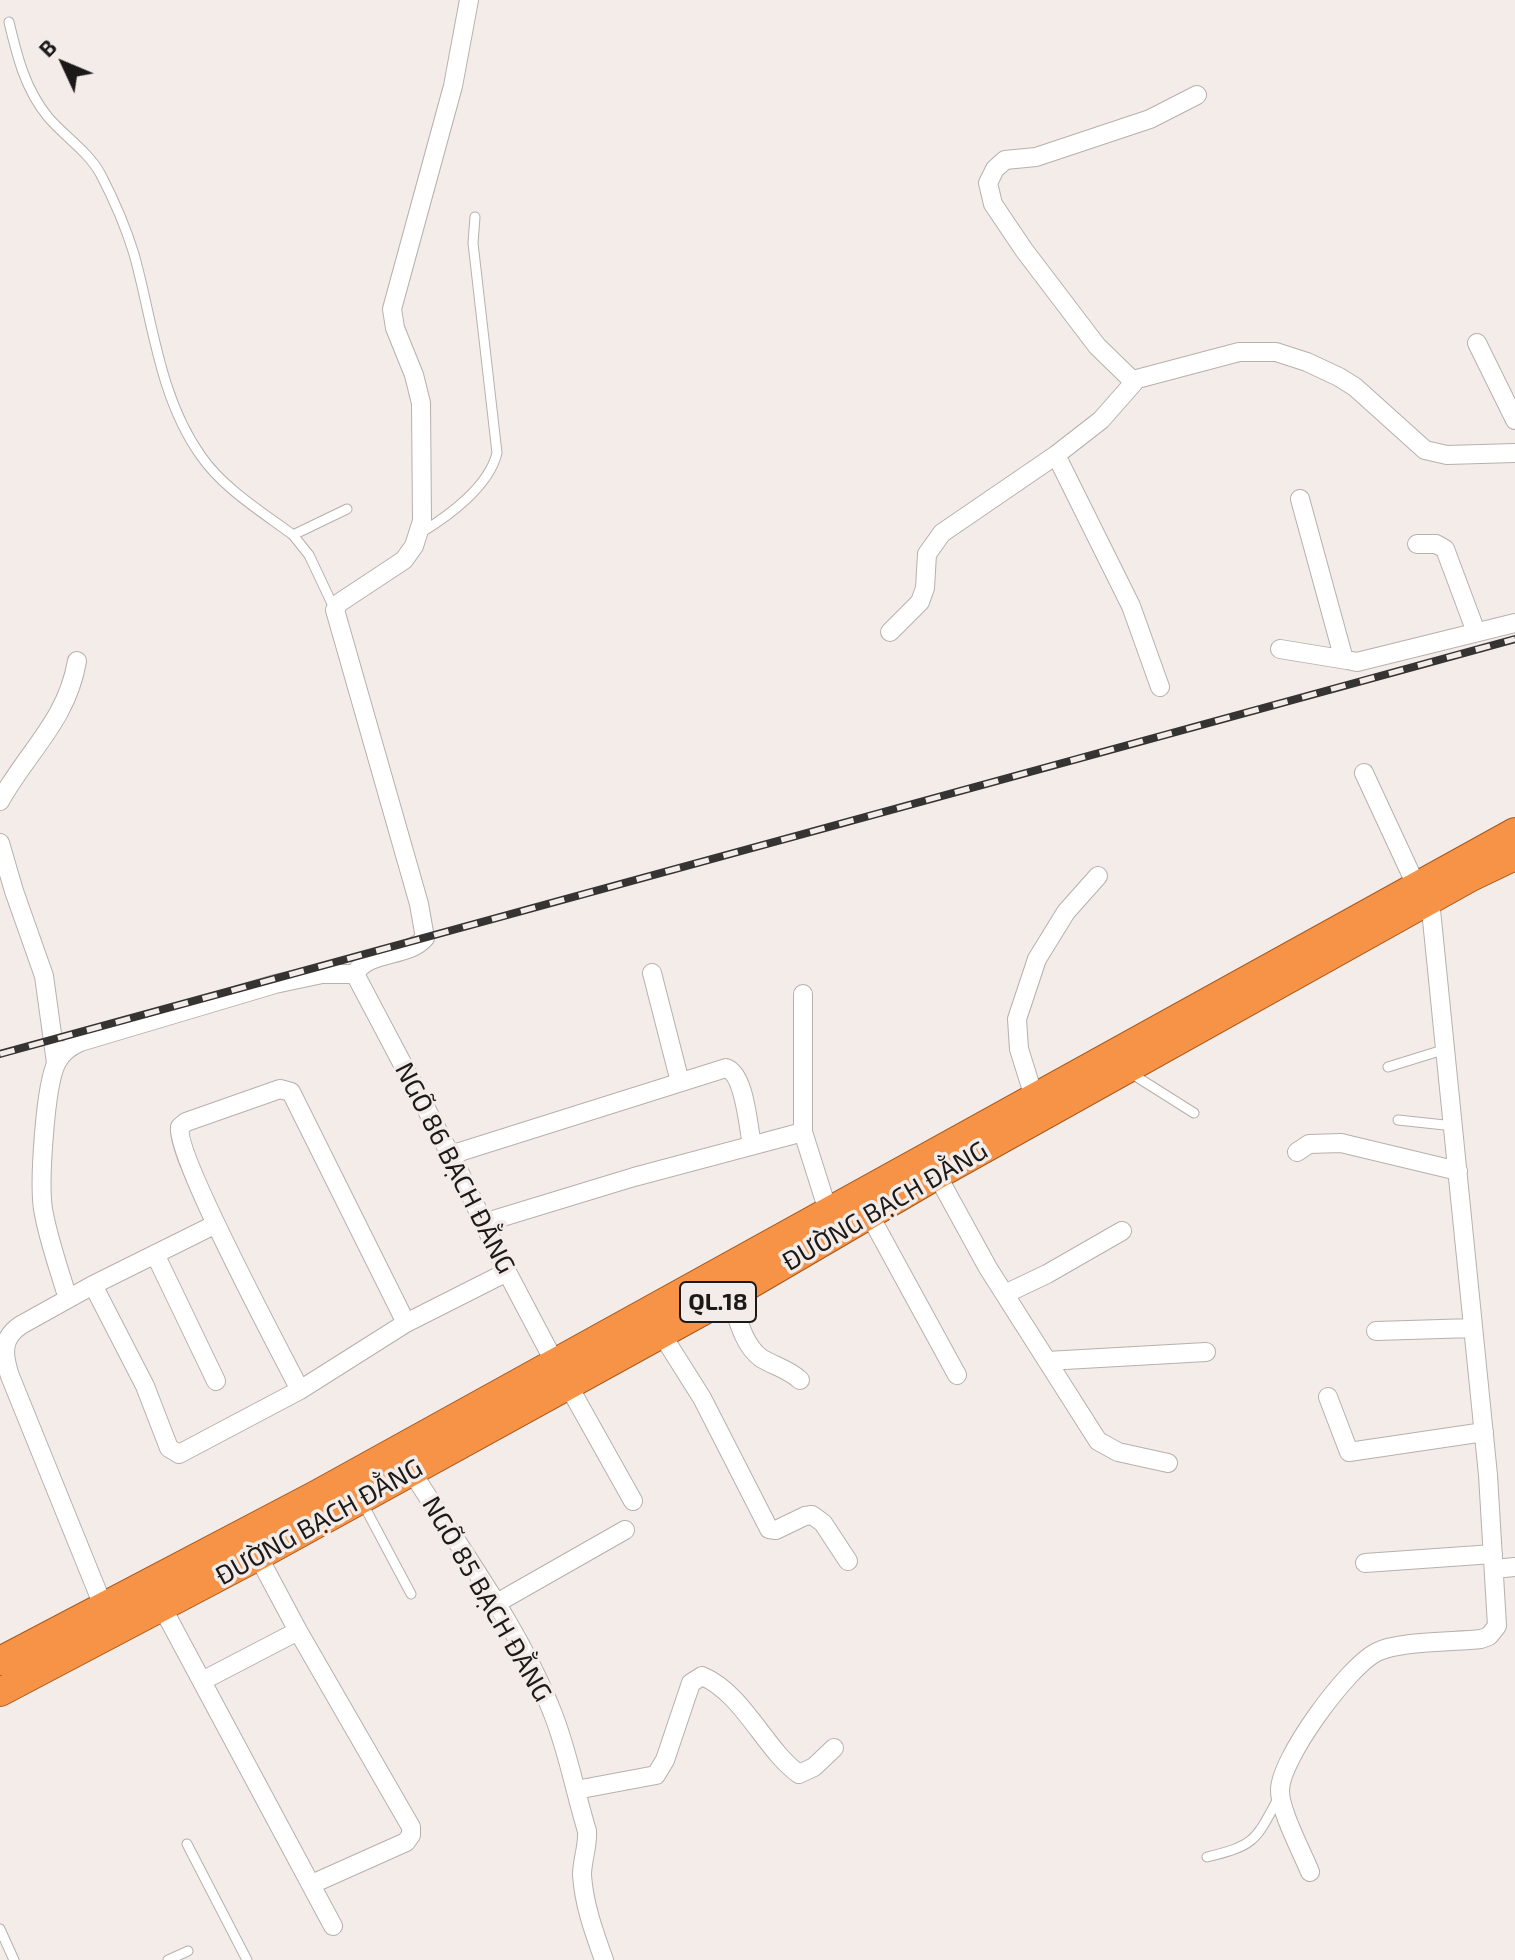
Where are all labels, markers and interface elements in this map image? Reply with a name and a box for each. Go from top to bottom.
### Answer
north arrow [24,24,104,104]
text: B [32,33,61,61]
street label: NGÕ 86 BẠCH ĐẰNG [388,1057,522,1279]
street label: ĐƯỜNG BẠCH ĐẰNG [777,1135,993,1277]
road number: QL.18 [680,1282,756,1322]
street label: ĐƯỜNG BẠCH ĐẰNG [210,1452,428,1592]
street label: NGÕ 85 BẠCH ĐẰNG [416,1491,558,1707]

